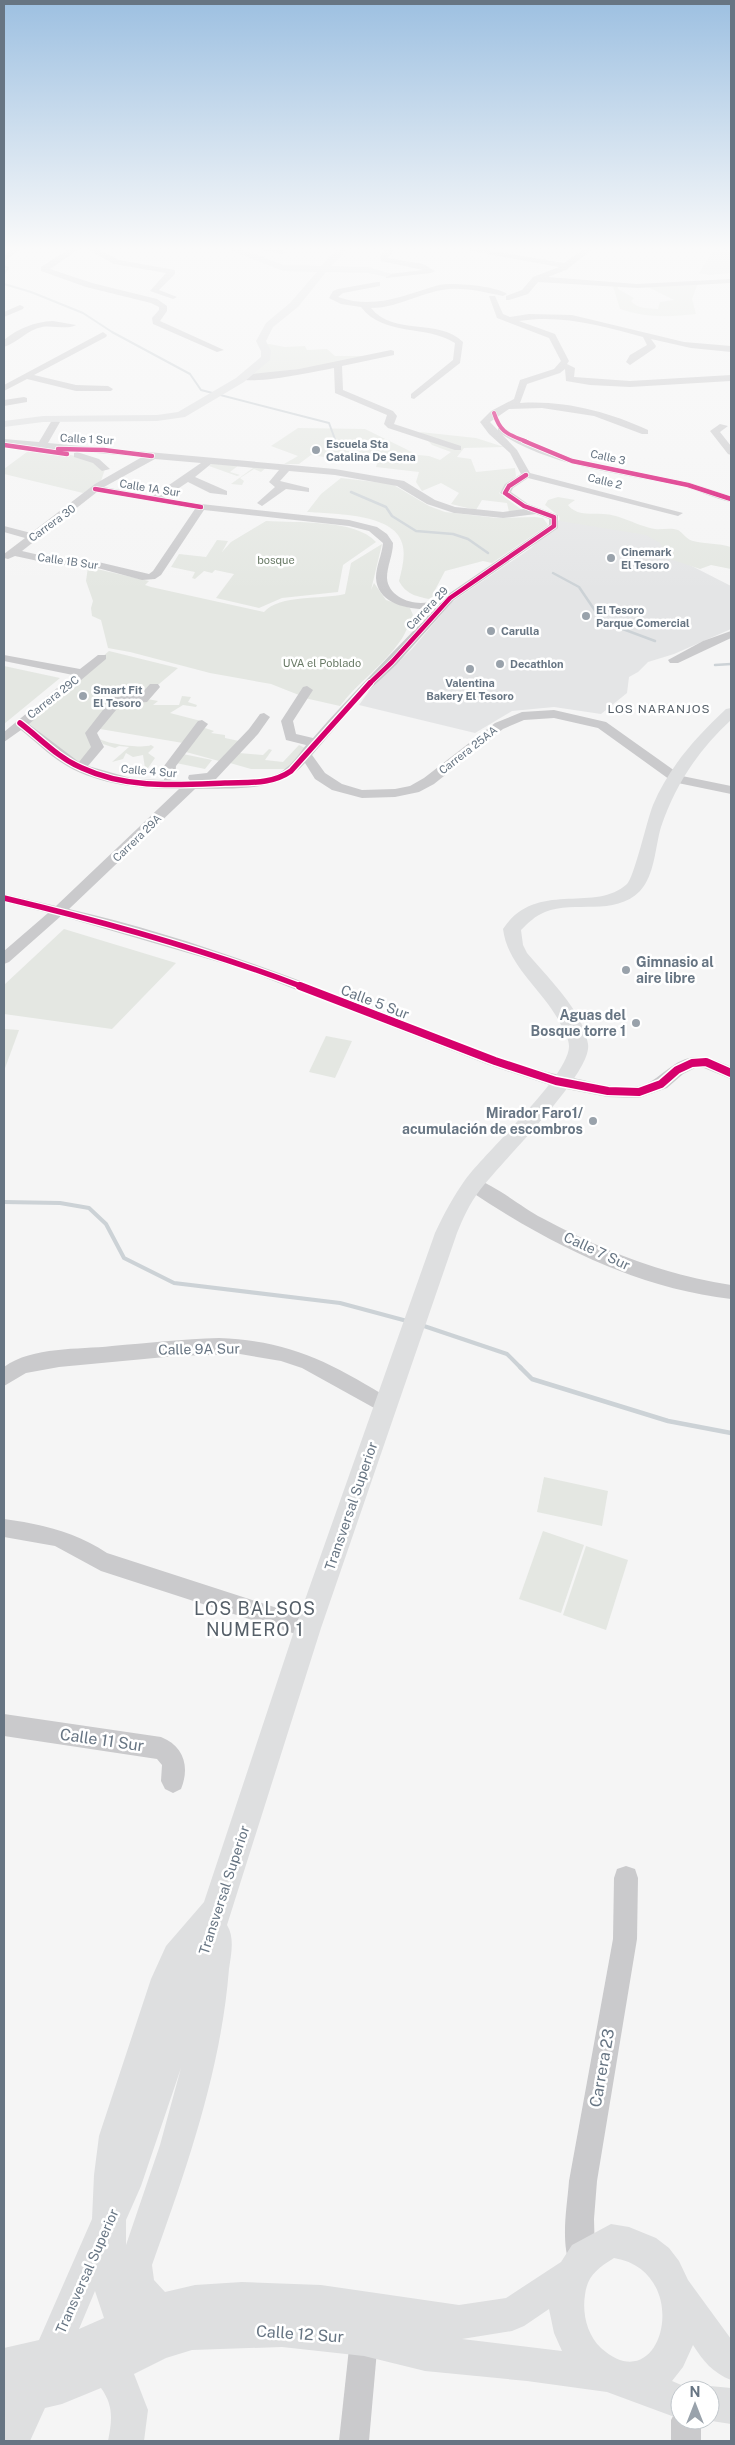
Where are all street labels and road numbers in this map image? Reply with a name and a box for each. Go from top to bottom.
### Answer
street label: Calle 1 Sur [60,432,114,446]
street label: Calle 3 [589,447,627,467]
street label: Calle 2 [586,471,624,491]
street label: Calle 1A Sur [119,477,181,499]
street label: Carrera 30 [26,502,78,544]
street label: Calle 1B Sur [37,551,99,571]
street label: Carrera 29 [404,584,450,632]
street label: Carrera 29C [25,673,81,721]
street label: Carrera 25AA [437,723,500,776]
street label: Calle 4 Sur [120,763,178,779]
street label: Carrera 29A [110,812,164,864]
street label: Calle 5 Sur [339,982,411,1022]
street label: Calle 7 Sur [561,1229,633,1273]
street label: Calle 9A Sur [158,1340,240,1358]
street label: Transversal Superior [321,1440,381,1572]
street label: Calle 11 Sur [59,1725,145,1755]
street label: Transversal Superior [196,1823,252,1957]
street label: Carrera 23 [586,2027,618,2109]
street label: Transversal Superior [52,2206,122,2336]
street label: Calle 12 Sur [255,2321,345,2347]

